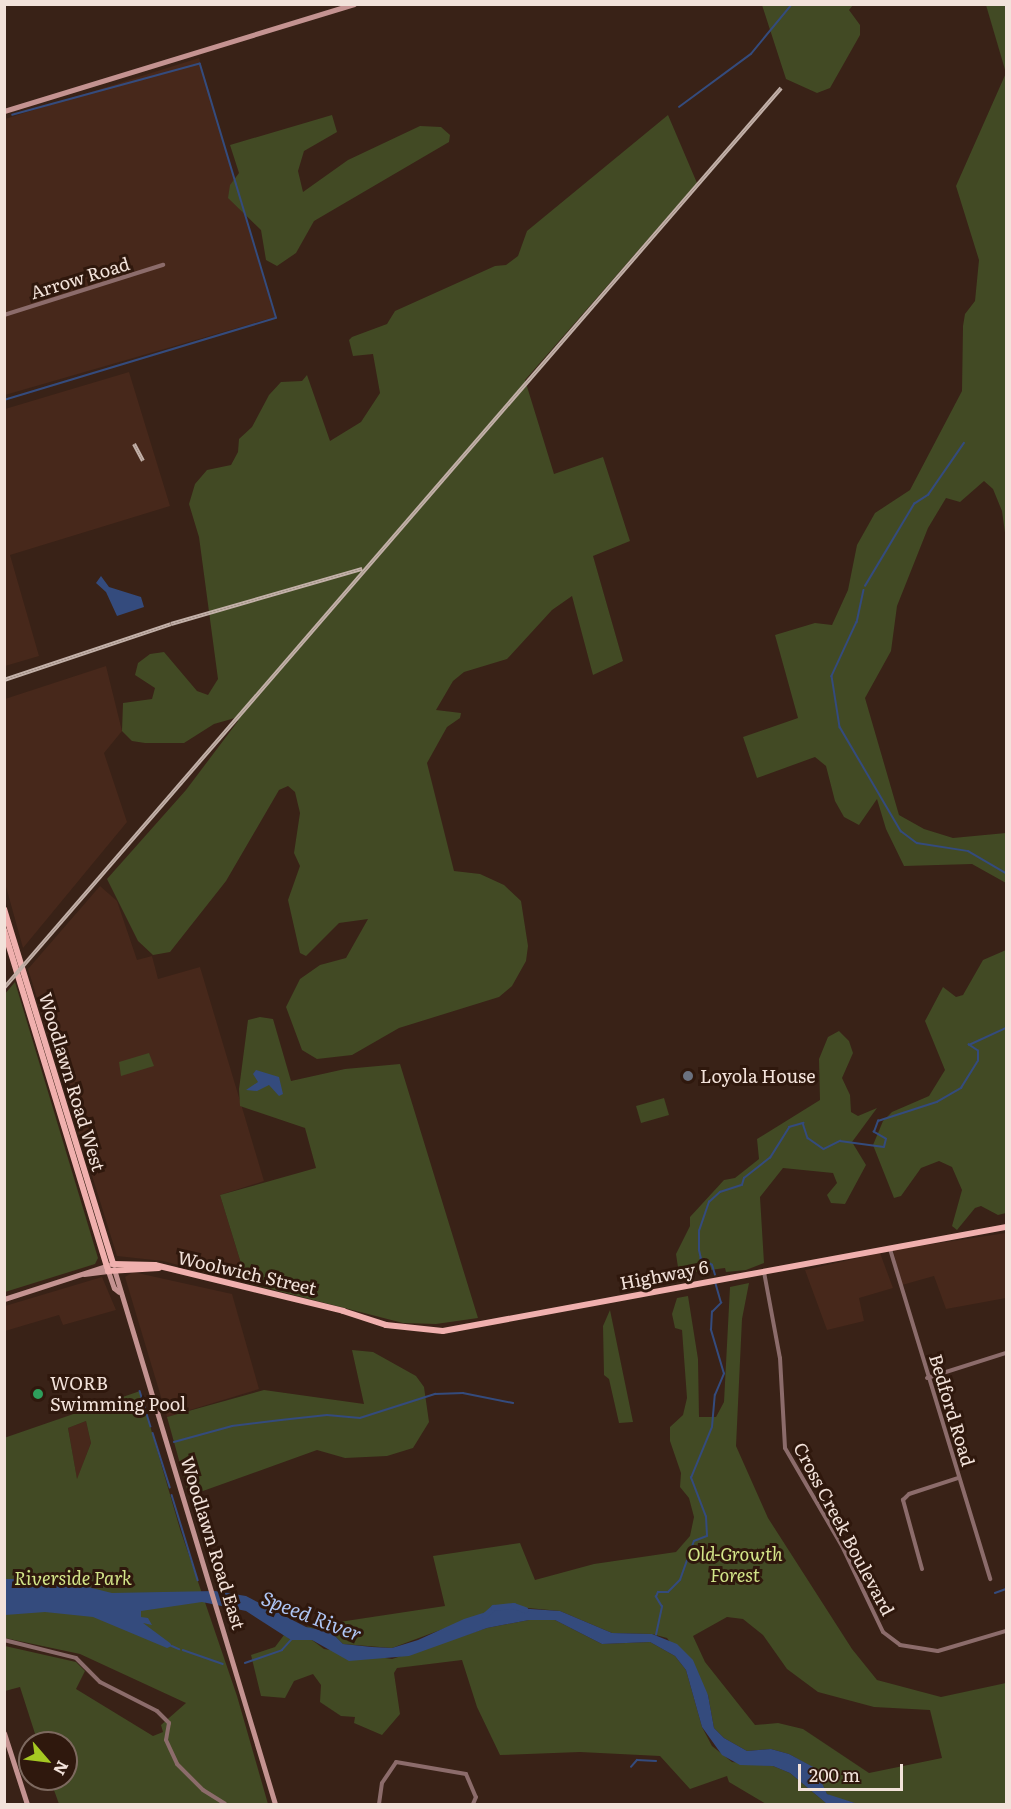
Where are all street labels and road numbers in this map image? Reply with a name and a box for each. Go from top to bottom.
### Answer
street label: Arrow Road [28,253,132,303]
street label: Woodlawn Road West [35,990,109,1174]
street label: Woolwich Street [175,1247,319,1299]
street label: Highway 6 [618,1256,710,1294]
street label: Bedford Road [925,1351,979,1469]
street label: Cross Creek Boulevard [789,1439,899,1619]
street label: Woodlawn Road East [176,1454,250,1632]

